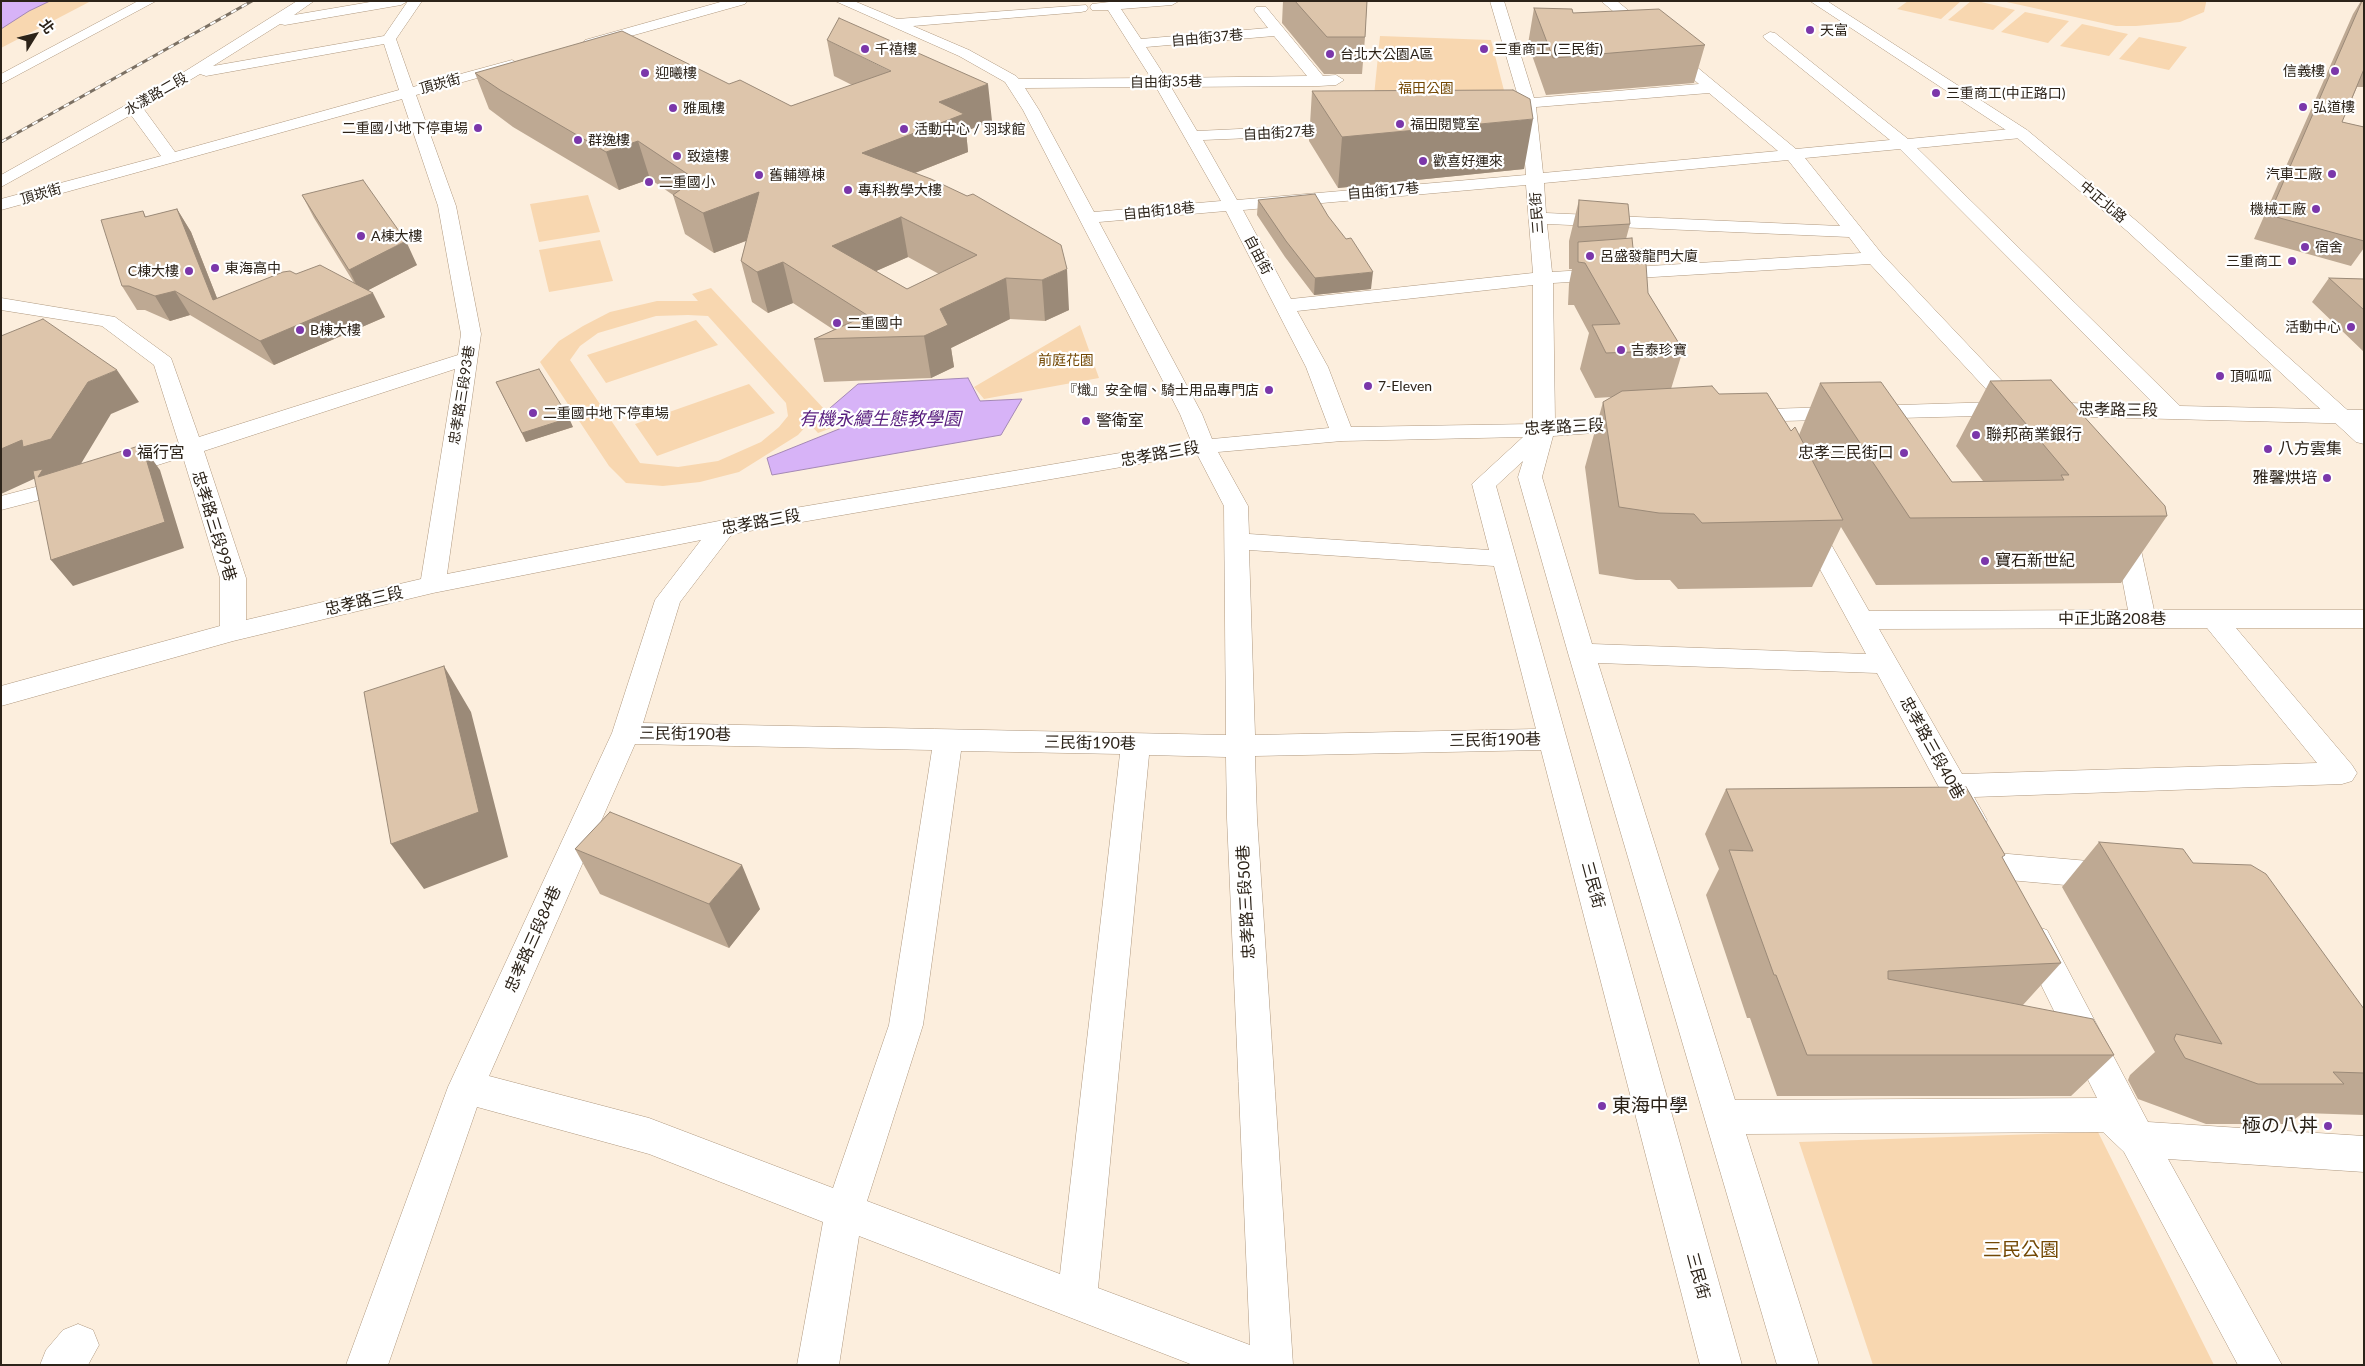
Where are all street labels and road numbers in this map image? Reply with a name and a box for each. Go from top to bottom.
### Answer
street label: 自由街37巷 [1170,26,1244,50]
street label: 水漾路二段 [121,69,191,119]
street label: 頂崁街 [418,70,462,98]
street label: 自由街35巷 [1130,73,1202,91]
street label: 自由街27巷 [1242,123,1316,143]
street label: 中正北路 [2076,178,2130,226]
street label: 自由街17巷 [1346,179,1420,203]
street label: 頂崁街 [18,180,64,208]
street label: 三民街 [1527,191,1547,235]
street label: 自由街18巷 [1122,199,1196,223]
street label: 自由街 [1241,233,1275,277]
street label: 忠孝路三段93巷 [446,344,478,446]
street label: 忠孝路三段 [2078,400,2158,420]
street label: 忠孝路三段 [1524,415,1604,439]
street label: 忠孝路三段 [1119,438,1201,470]
street label: 忠孝路三段99巷 [188,468,240,584]
street label: 忠孝路三段 [720,506,802,538]
street label: 忠孝路三段 [323,583,405,619]
street label: 中正北路208巷 [2058,609,2166,629]
street label: 忠孝路三段40巷 [1896,693,1968,803]
street label: 三民街190巷 [639,724,731,744]
street label: 三民街190巷 [1449,730,1541,750]
street label: 三民街190巷 [1044,733,1136,753]
street label: 忠孝路三段50巷 [1233,844,1259,960]
street label: 三民街 [1578,859,1608,911]
street label: 忠孝路三段84巷 [501,883,565,995]
street label: 三民街 [1683,1250,1713,1302]

